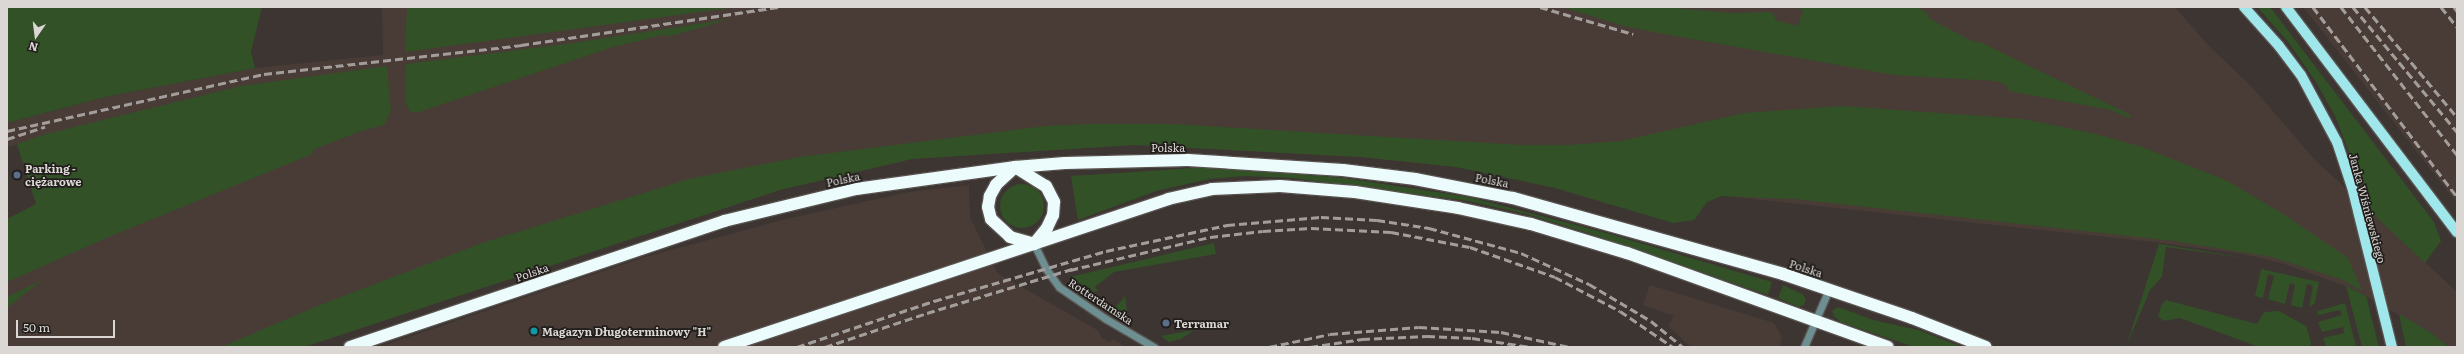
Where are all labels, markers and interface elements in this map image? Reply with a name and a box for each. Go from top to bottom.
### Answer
north arrow [16,16,56,56]
text: N [27,39,40,57]
street label: Polska [1151,140,1185,154]
street label: Janka Wiśniewskiego [2347,152,2389,264]
place label: Parking - ciężarowe [25,162,82,188]
street label: Polska [825,169,861,189]
marker: Parking - ciężarowe [12,170,22,180]
street label: Polska [1474,170,1510,190]
street label: Polska [1788,256,1824,280]
street label: Polska [514,260,550,284]
street label: Rotterdamska [1066,275,1136,327]
scale bar [18,312,117,338]
place label: Terramar [1174,316,1229,330]
text: 50 m [23,318,50,336]
marker: Terramar [1161,318,1171,328]
place label: Magazyn Długoterminowy "H" [542,324,711,338]
marker: Magazyn Długoterminowy "H" [529,326,539,336]

